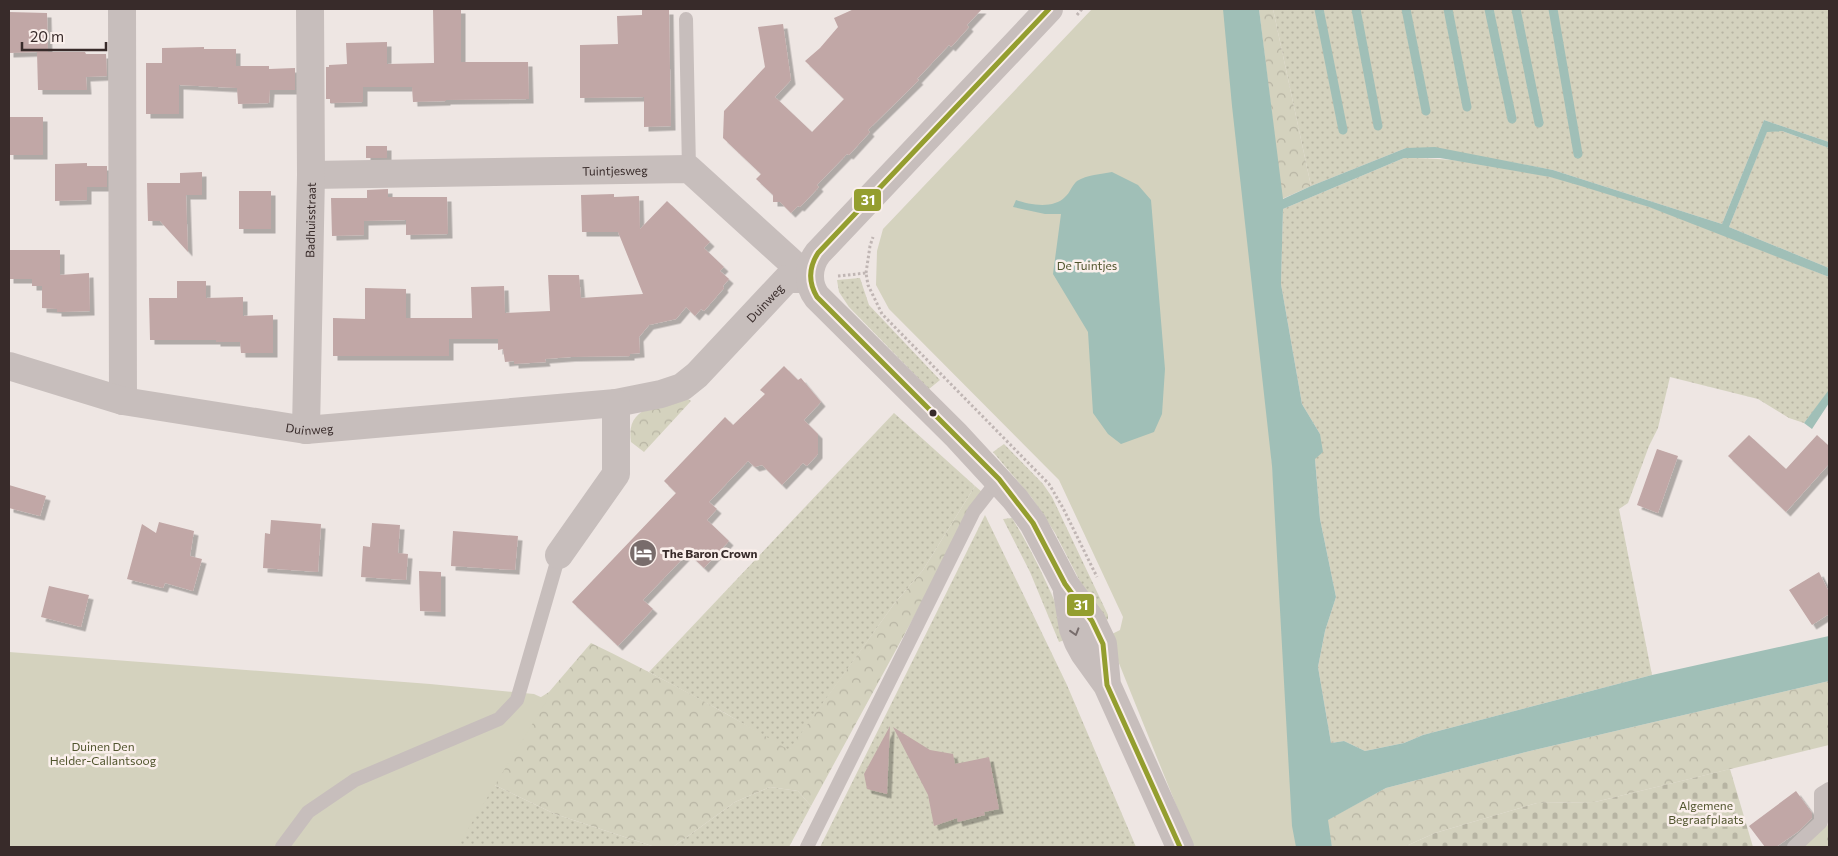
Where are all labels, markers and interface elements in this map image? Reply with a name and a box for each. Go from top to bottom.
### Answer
scale bar [22,20,106,52]
text: 20 m [30,27,64,45]
street label: Tuintjesweg [582,163,648,178]
street label: Badhuisstraat [302,182,318,258]
line badge: 31 [853,188,882,212]
text: 31 [861,191,875,208]
park label: De Tuintjes [1057,258,1117,272]
street label: Duinweg [743,280,786,325]
unlabelled marker [928,408,938,418]
street label: Duinweg [285,420,334,437]
hotel icon: The Baron Crown [628,538,658,568]
place label: The Baron Crown [662,546,758,560]
line badge: 31 [1066,593,1095,617]
text: 31 [1074,596,1088,613]
one-way arrow [1069,628,1079,636]
park label: Duinen Den Helder-Callantsoog [50,739,157,767]
park label: Algemene Begraafplaats [1668,798,1744,826]

